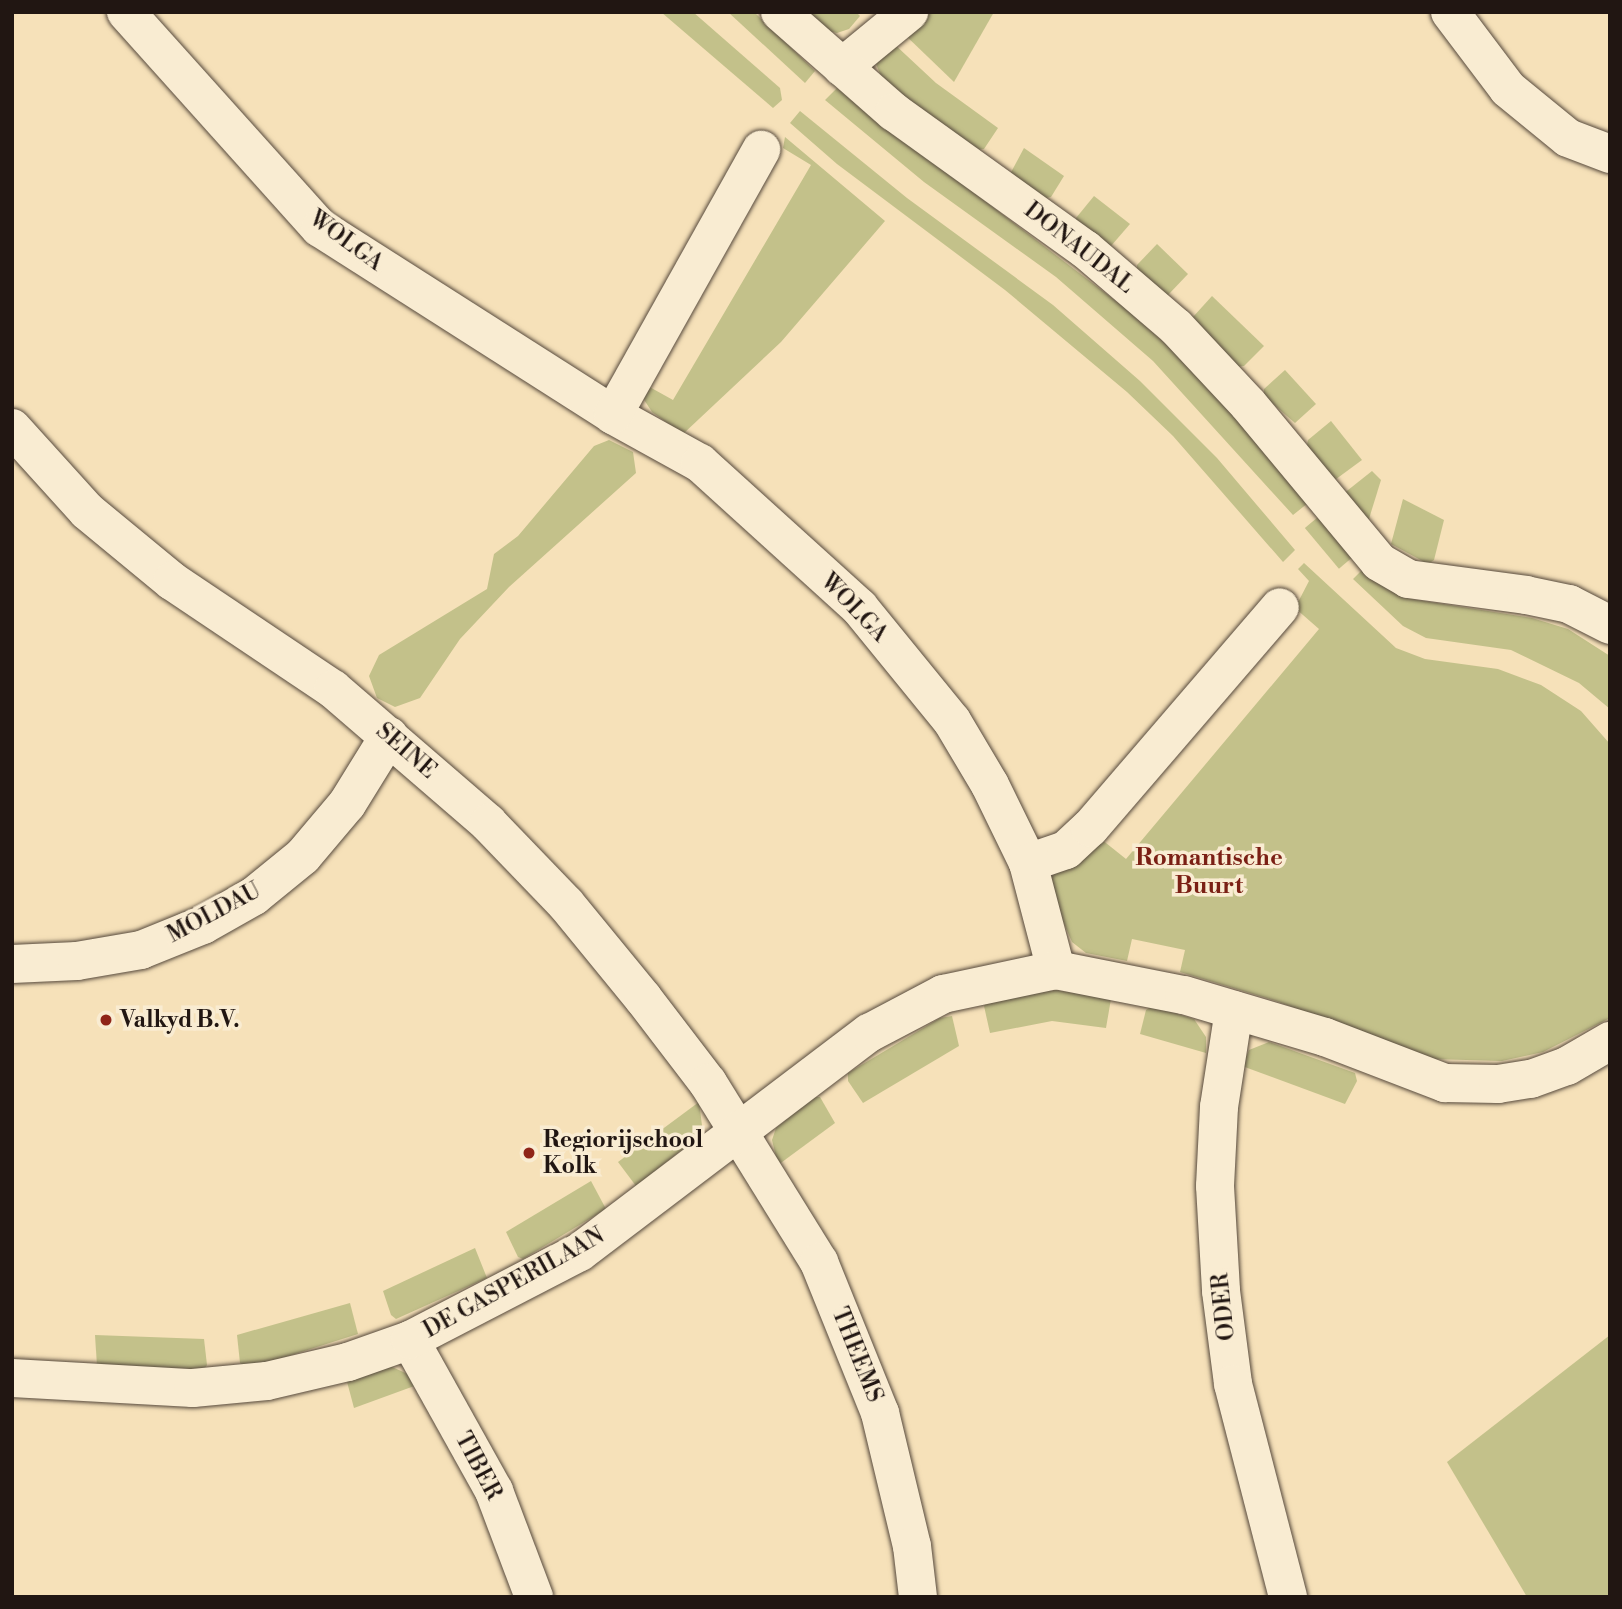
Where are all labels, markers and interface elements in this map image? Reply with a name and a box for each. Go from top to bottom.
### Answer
street label: DONAUDAL [1019,197,1139,299]
street label: WOLGA [304,205,388,277]
street label: WOLGA [815,568,893,648]
street label: SEINE [370,717,442,785]
district label: Romantische Buurt [1135,845,1283,901]
street label: MOLDAU [163,877,265,949]
place label: Valkyd B.V. [120,1006,240,1034]
marker: Valkyd B.V. [98,1012,114,1028]
place label: Regiorijschool Kolk [543,1126,703,1180]
marker: Regiorijschool Kolk [521,1145,537,1161]
street label: DE GASPERILAAN [419,1222,609,1344]
street label: ODER [1207,1272,1241,1342]
street label: THEEMS [825,1303,889,1407]
street label: TIBER [449,1427,507,1505]

